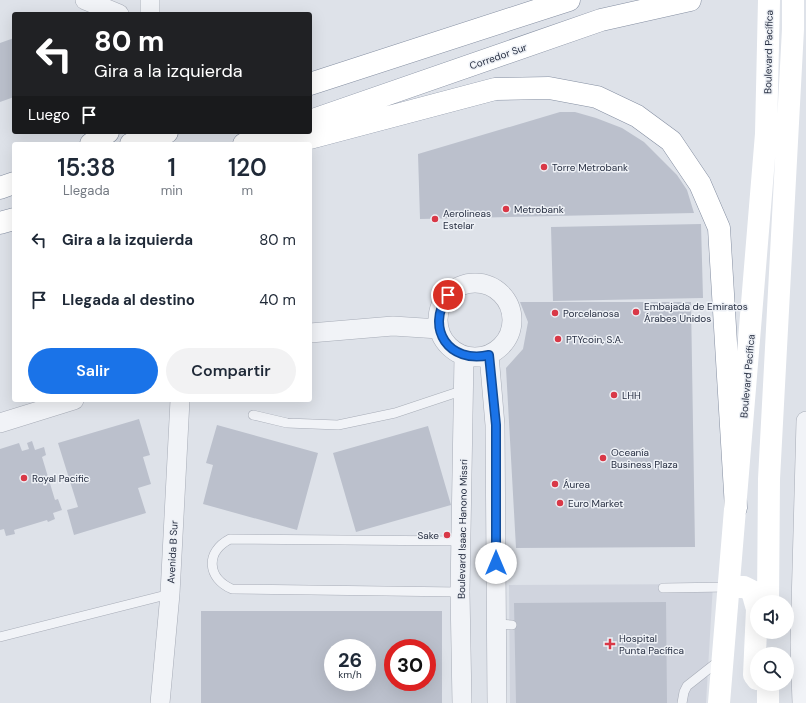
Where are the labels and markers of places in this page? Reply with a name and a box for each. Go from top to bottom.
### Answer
place label: Torre Metrobank [552,161,628,174]
marker: Torre Metrobank [539,162,549,172]
place label: Metrobank [514,203,564,216]
marker: Metrobank [501,204,511,214]
place label: Aerolineas Estelar [443,207,491,232]
marker: Aerolineas Estelar [430,214,440,224]
pin [431,278,465,312]
place label: Embajada de Emiratos Árabes Unidos [644,300,748,325]
place label: Porcelanosa [563,307,619,320]
marker: Embajada de Emiratos Árabes Unidos [631,307,641,317]
marker: Porcelanosa [550,308,560,318]
place label: PTYcoin, S.A. [566,333,623,346]
marker: PTYcoin, S.A. [553,334,563,344]
place label: LHH [622,389,641,402]
marker: LHH [609,390,619,400]
place label: Oceanía Business Plaza [611,446,678,471]
marker: Oceanía Business Plaza [598,453,608,463]
place label: Royal Pacific [32,472,90,485]
marker: Royal Pacific [19,473,29,483]
place label: Áurea [563,478,590,491]
marker: Áurea [550,479,560,489]
place label: Euro Market [568,497,623,510]
marker: Euro Market [555,498,565,508]
place label: Sake [417,529,439,542]
marker: Sake [442,530,452,540]
place label: Hospital Punta Pacífica [619,632,684,657]
marker: Hospital Punta Pacífica [604,638,616,650]

